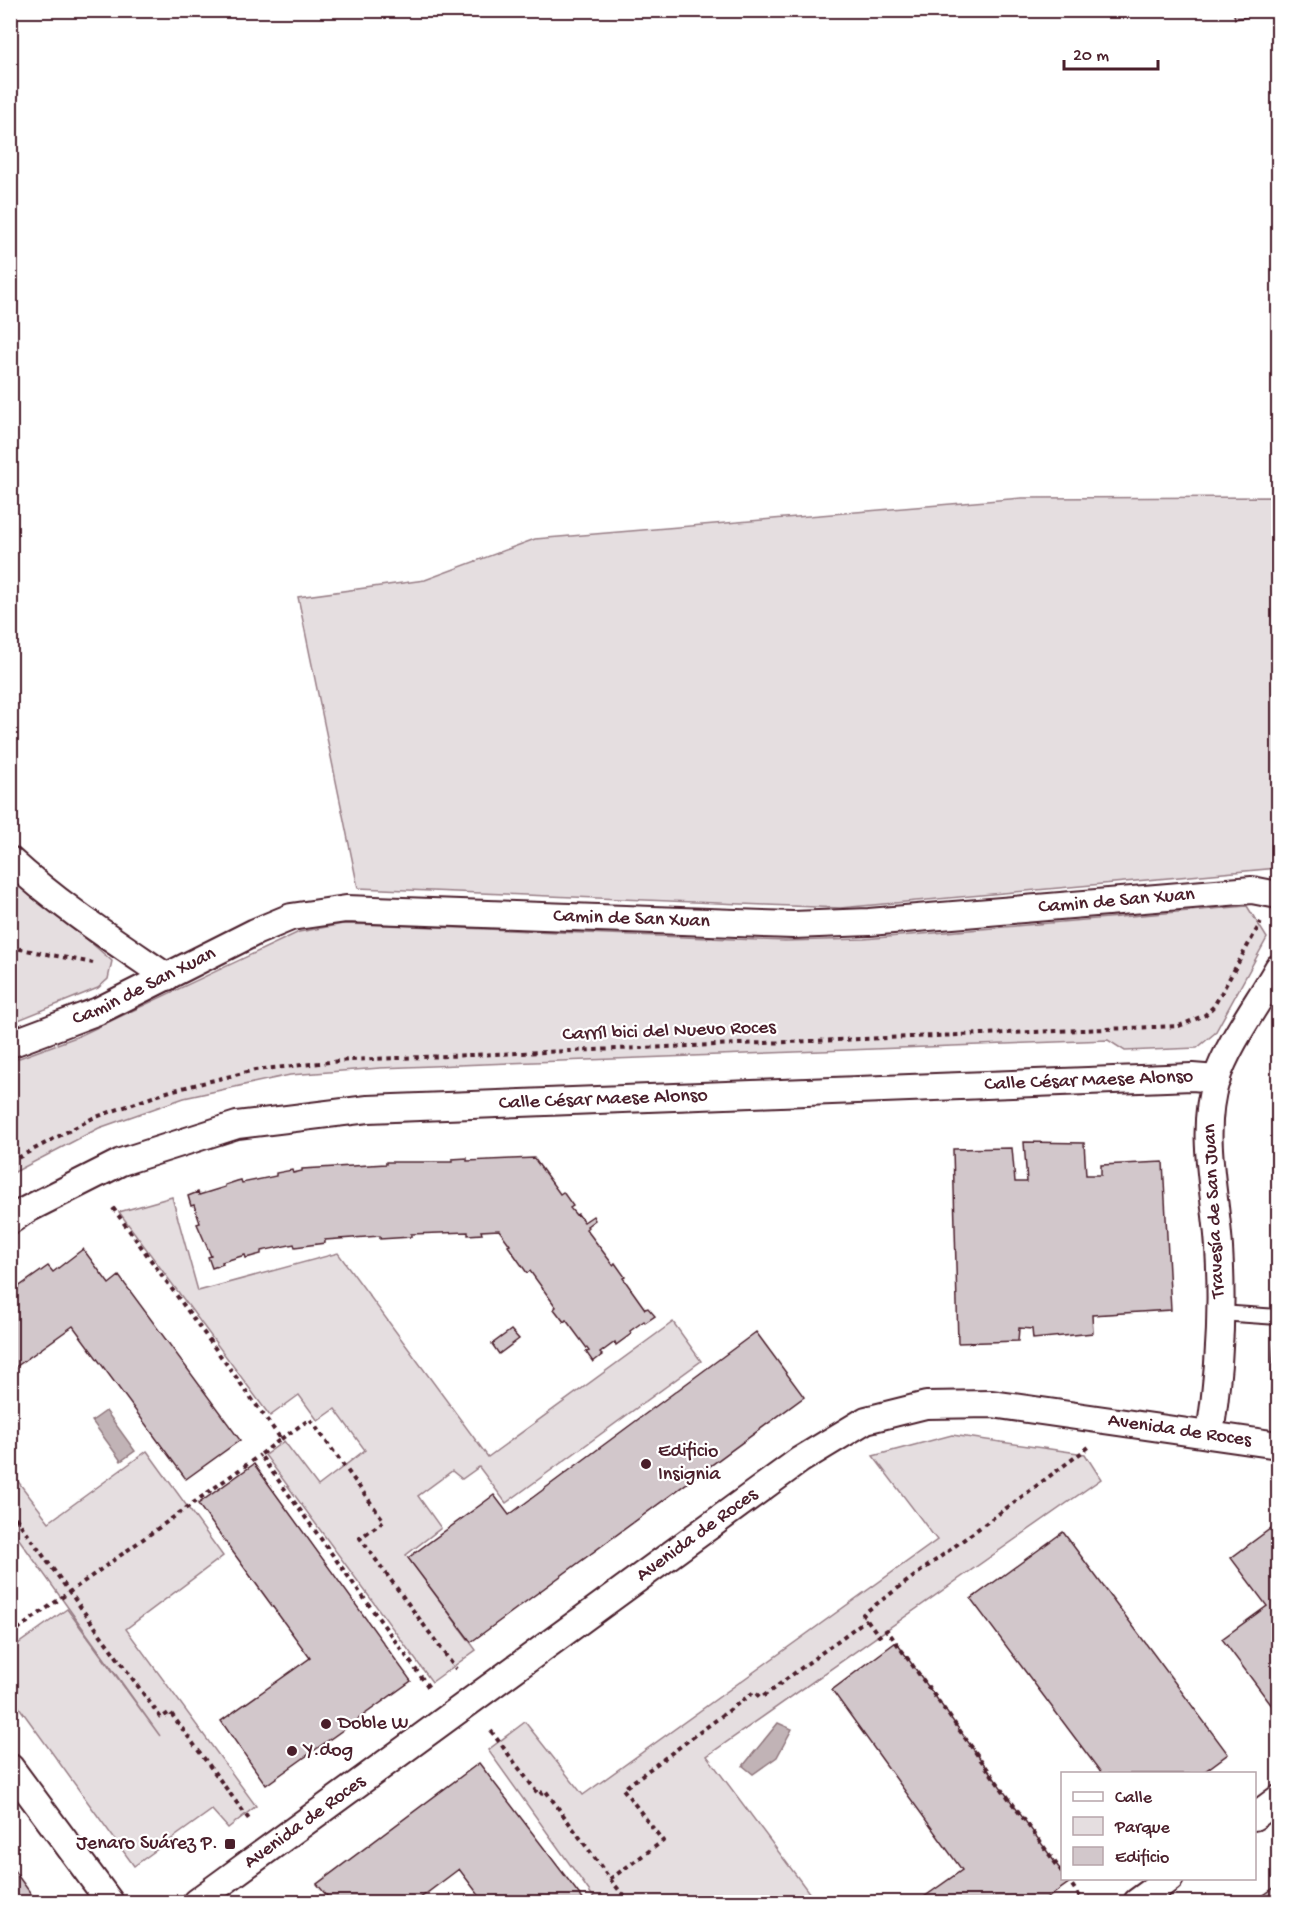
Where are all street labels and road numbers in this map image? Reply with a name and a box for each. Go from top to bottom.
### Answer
street label: Camin de San Xuan [1037,883,1196,919]
street label: Camin de San Xuan [553,905,711,934]
street label: Camin de San Xuan [69,942,220,1031]
street label: Carríl bici del Nuevo Roces [562,1017,777,1047]
street label: Calle César Maese Alonso [984,1065,1194,1097]
street label: Calle César Maese Alonso [498,1084,708,1115]
street label: Travesía de San Juan [1199,1123,1231,1300]
street label: Avenida de Roces [1106,1409,1253,1453]
street label: Avenida de Roces [632,1483,763,1587]
street label: Avenida de Roces [240,1770,371,1874]

